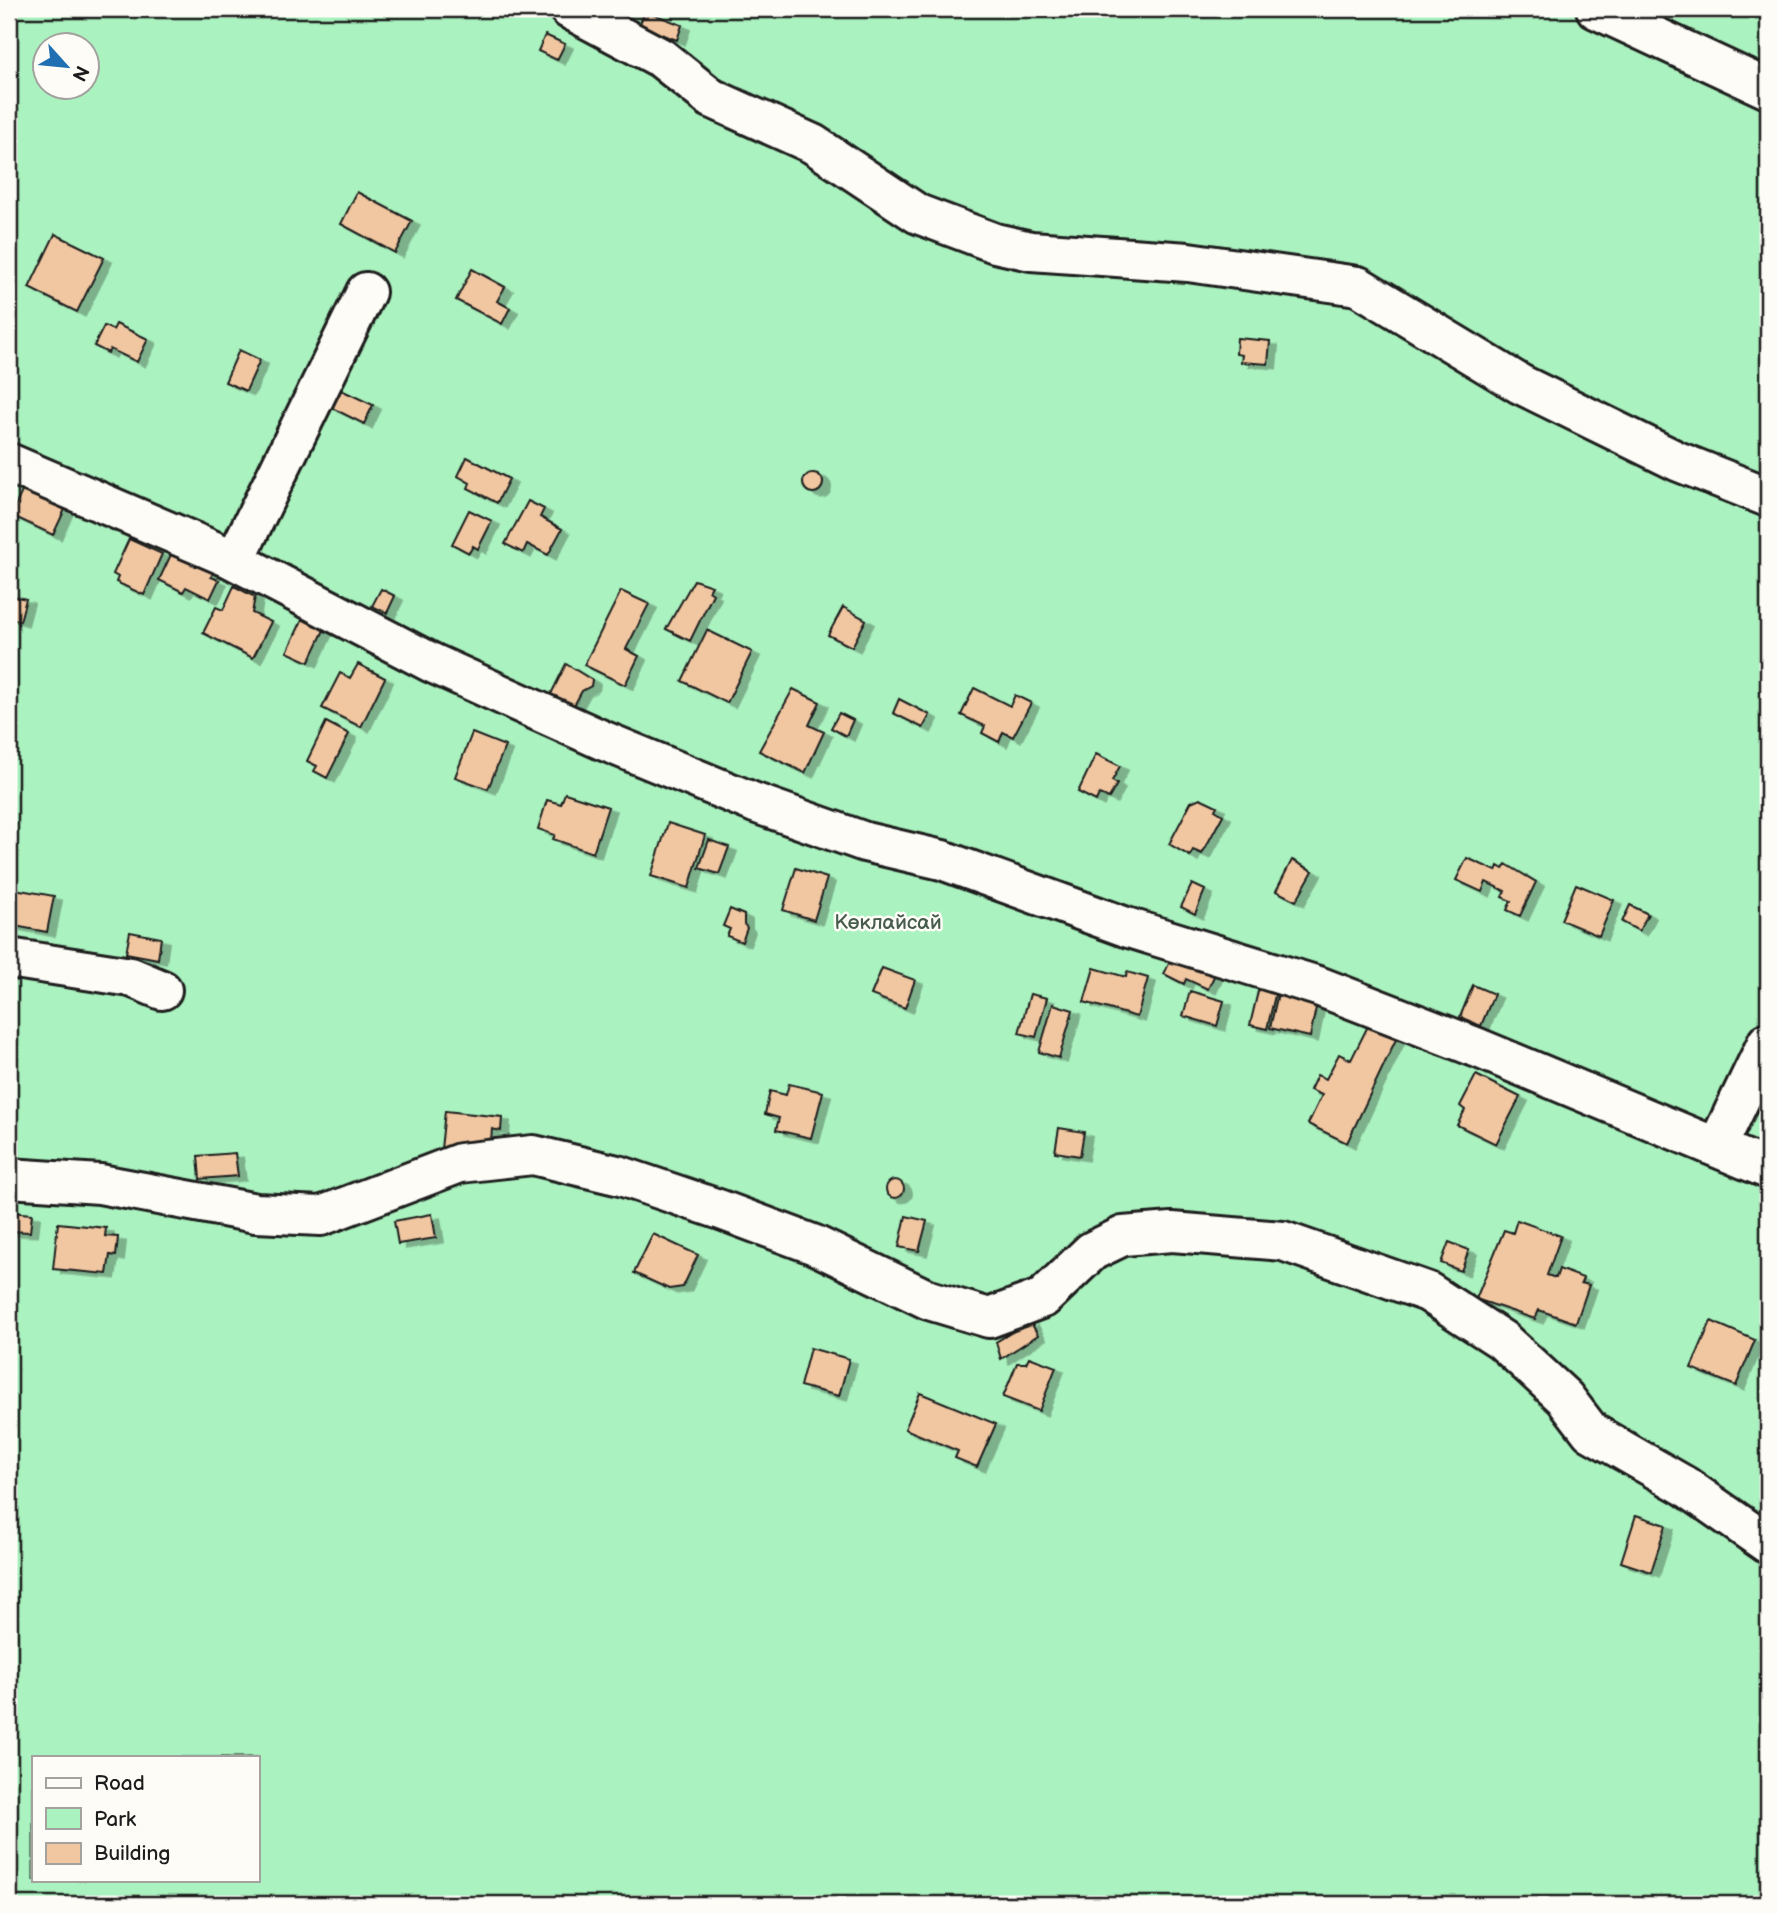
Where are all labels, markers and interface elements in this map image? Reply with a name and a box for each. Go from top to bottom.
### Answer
north arrow [32,32,102,102]
text: N [66,61,93,85]
park label: Көклайсай [834,910,942,935]
legend [32,1756,259,1882]
text: Road [94,1771,145,1796]
text: Park [94,1807,137,1832]
text: Building [94,1841,170,1866]

